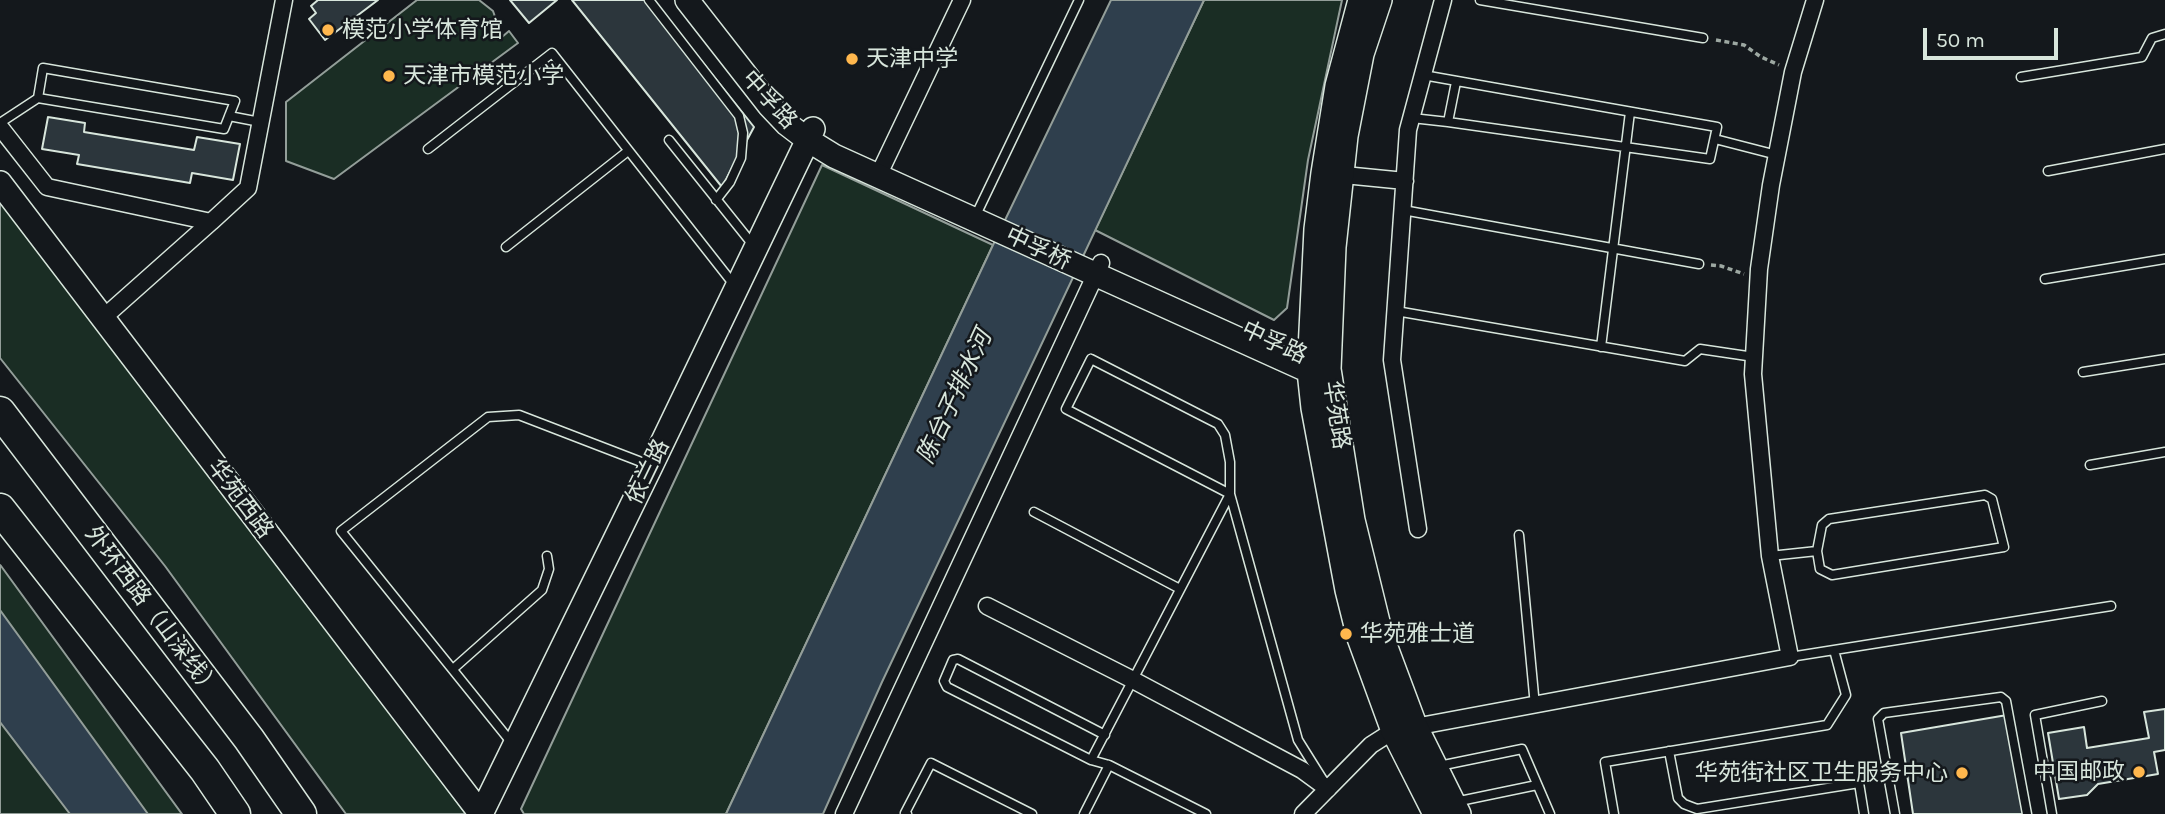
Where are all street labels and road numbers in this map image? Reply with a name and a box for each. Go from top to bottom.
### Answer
street label: 中孚路 [736,65,802,135]
street label: 中孚桥 [1001,222,1075,276]
street label: 中孚路 [1237,316,1311,370]
street label: 华苑路 [1317,379,1355,451]
street label: 依兰路 [620,435,676,509]
street label: 华苑西路 [201,454,279,544]
street label: 外环西路（山深线） [79,521,225,703]

